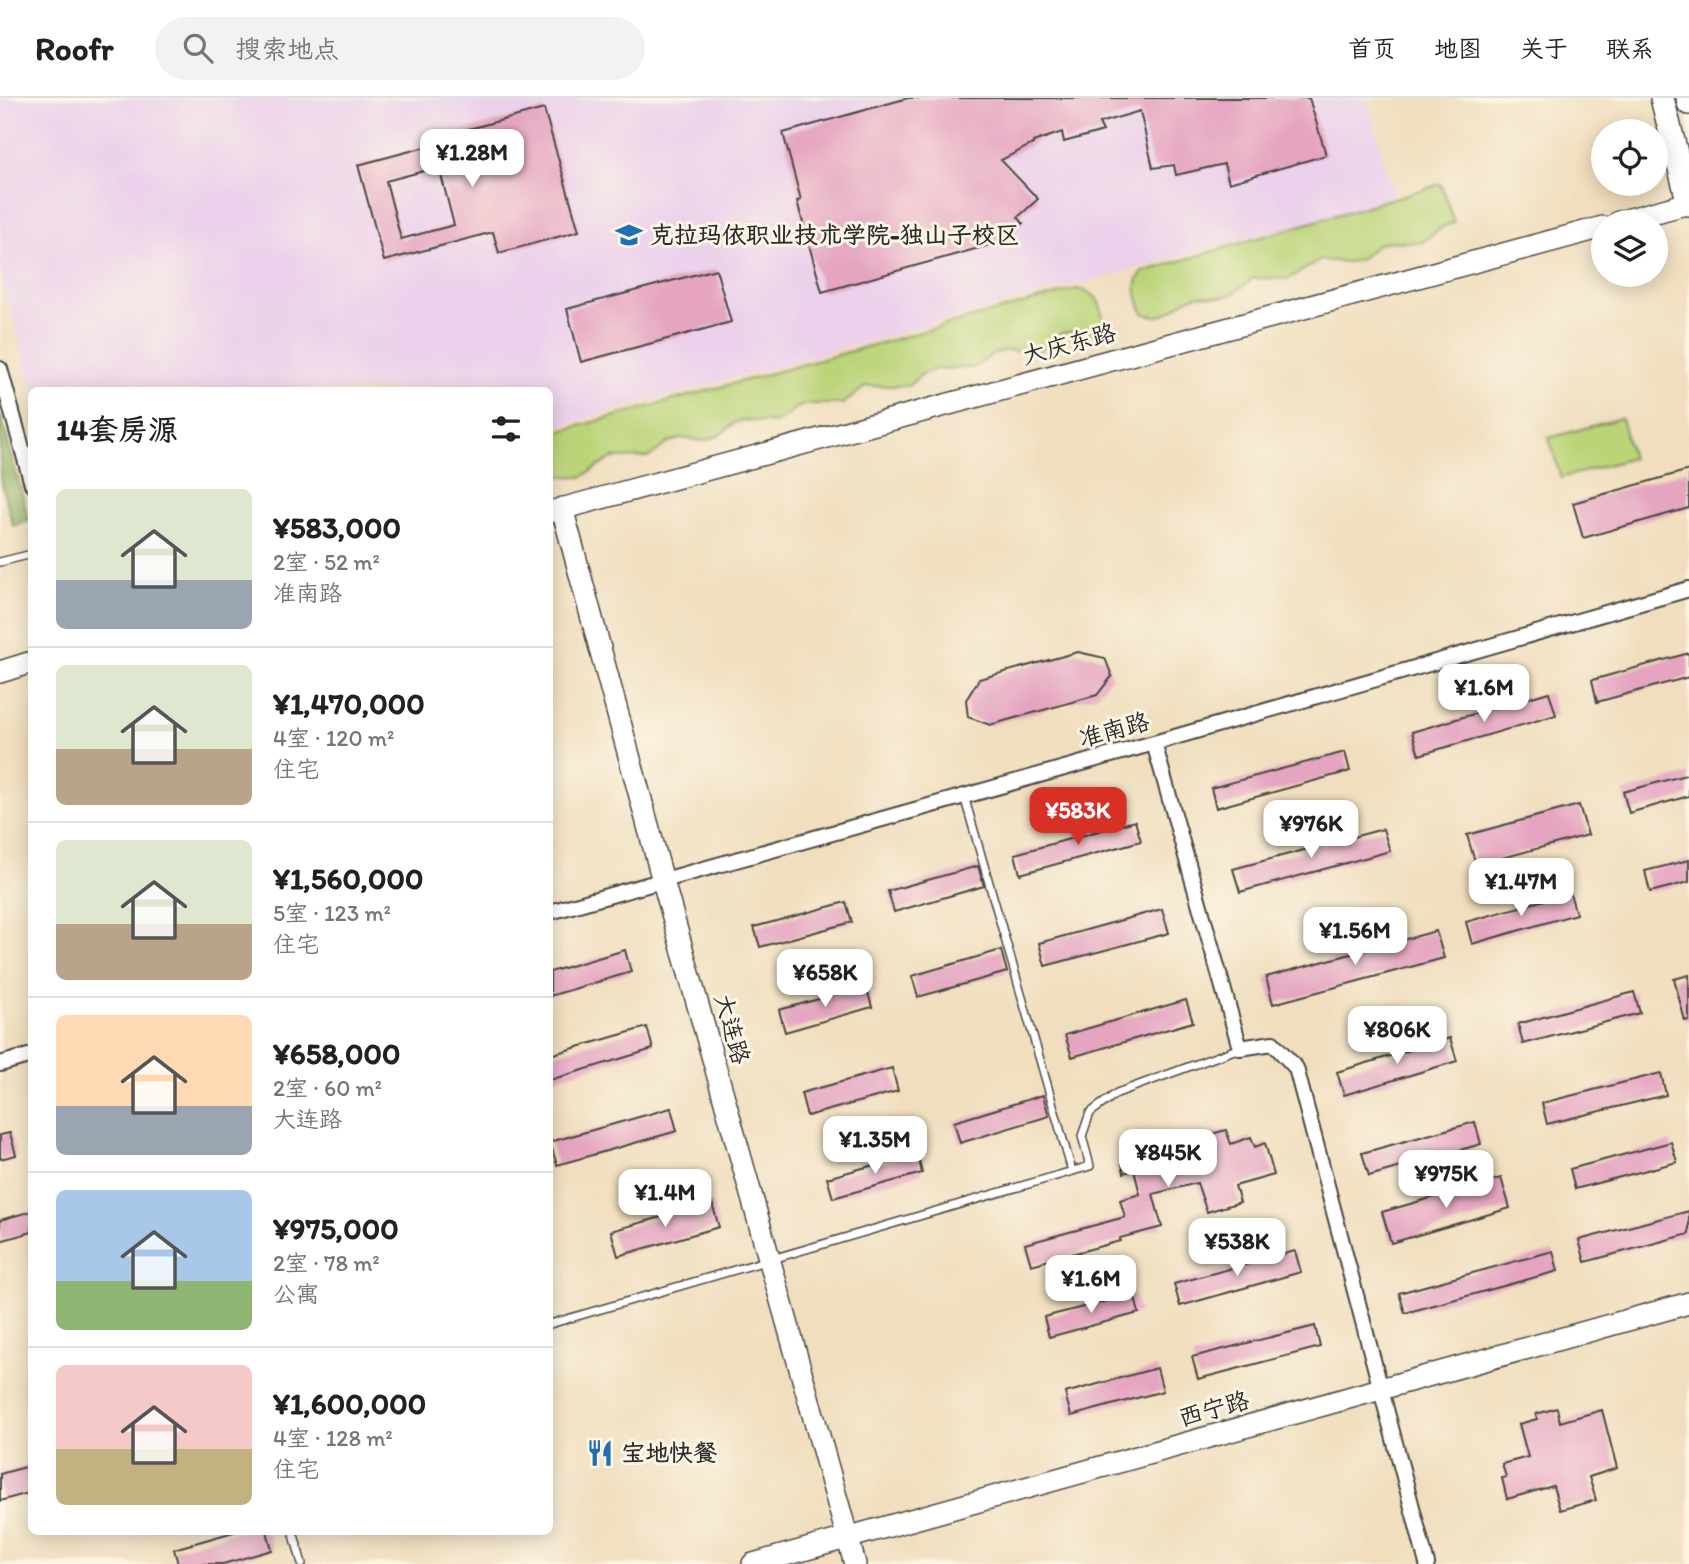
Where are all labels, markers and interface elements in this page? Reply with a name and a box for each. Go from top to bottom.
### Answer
search box [155,17,645,80]
text: Roofr [35,29,113,68]
icon: search [179,29,217,67]
text: 搜索地点 [235,33,339,65]
text: 首页 [1348,34,1396,63]
text: 地图 [1434,34,1482,63]
text: 关于 [1520,34,1568,63]
text: 联系 [1606,34,1654,63]
map controls [1591,119,1668,287]
button: locate [1591,119,1668,196]
pin: ¥1.28M [415,130,529,189]
text: ¥1.28M [436,138,508,166]
button: layers [1591,210,1668,287]
school or university icon: 克拉玛依职业技术学院-独山子校区 [614,220,644,250]
place label: 克拉玛依职业技术学院-独山子校区 [650,220,1020,249]
street label: 大庆东路 [1019,317,1119,370]
icon: filters [487,410,525,448]
text: 14套房源 [56,411,178,448]
text: ¥583,000 [273,509,401,546]
icon: home [112,517,196,601]
text: 2室 · 52 m² [273,548,380,576]
text: 准南路 [273,579,342,607]
pin: ¥1.6M [1435,664,1533,724]
text: ¥1.6M [1454,673,1514,701]
text: ¥1,470,000 [273,685,425,722]
icon: home [112,693,196,777]
street label: 准南路 [1075,706,1152,753]
text: 4室 · 120 m² [273,724,394,752]
text: 住宅 [273,755,319,783]
pin: ¥583K [1029,788,1127,847]
text: ¥583K [1046,796,1110,824]
pin: ¥976K [1262,800,1360,860]
text: ¥976K [1279,809,1343,837]
pin: ¥1.47M [1464,858,1578,918]
text: ¥1,560,000 [273,860,423,897]
text: ¥1.47M [1485,867,1557,895]
icon: home [112,868,196,952]
text: 5室 · 123 m² [273,899,391,927]
pin: ¥1.56M [1298,908,1412,967]
text: ¥1.56M [1319,916,1391,944]
text: 住宅 [273,930,319,958]
pin: ¥658K [776,950,874,1009]
text: ¥658K [793,958,857,986]
street label: 大连路 [709,990,756,1067]
pin: ¥806K [1348,1006,1446,1066]
text: ¥806K [1364,1015,1430,1043]
text: ¥658,000 [273,1035,400,1072]
icon: home [112,1043,196,1127]
text: 2室 · 60 m² [273,1074,382,1102]
text: 大连路 [273,1105,342,1133]
pin: ¥1.35M [818,1116,932,1176]
text: ¥1.35M [839,1125,911,1153]
pin: ¥845K [1119,1130,1217,1189]
text: ¥845K [1135,1138,1201,1166]
pin: ¥975K [1397,1150,1495,1210]
text: ¥975K [1414,1159,1478,1187]
pin: ¥1.4M [616,1170,714,1229]
text: ¥1.4M [634,1178,696,1206]
text: ¥975,000 [273,1210,399,1247]
icon: home [112,1218,196,1302]
pin: ¥538K [1188,1218,1286,1278]
text: ¥538K [1205,1227,1269,1255]
text: 2室 · 78 m² [273,1249,380,1277]
pin: ¥1.6M [1042,1256,1140,1315]
text: ¥1.6M [1061,1264,1121,1292]
text: 公寓 [273,1280,319,1308]
text: ¥1,600,000 [273,1385,426,1422]
street label: 西宁路 [1175,1385,1252,1432]
icon: home [112,1393,196,1477]
text: 4室 · 128 m² [273,1424,393,1452]
restaurant icon: 宝地快餐 [585,1438,615,1468]
place label: 宝地快餐 [621,1438,717,1467]
text: 住宅 [273,1455,319,1483]

